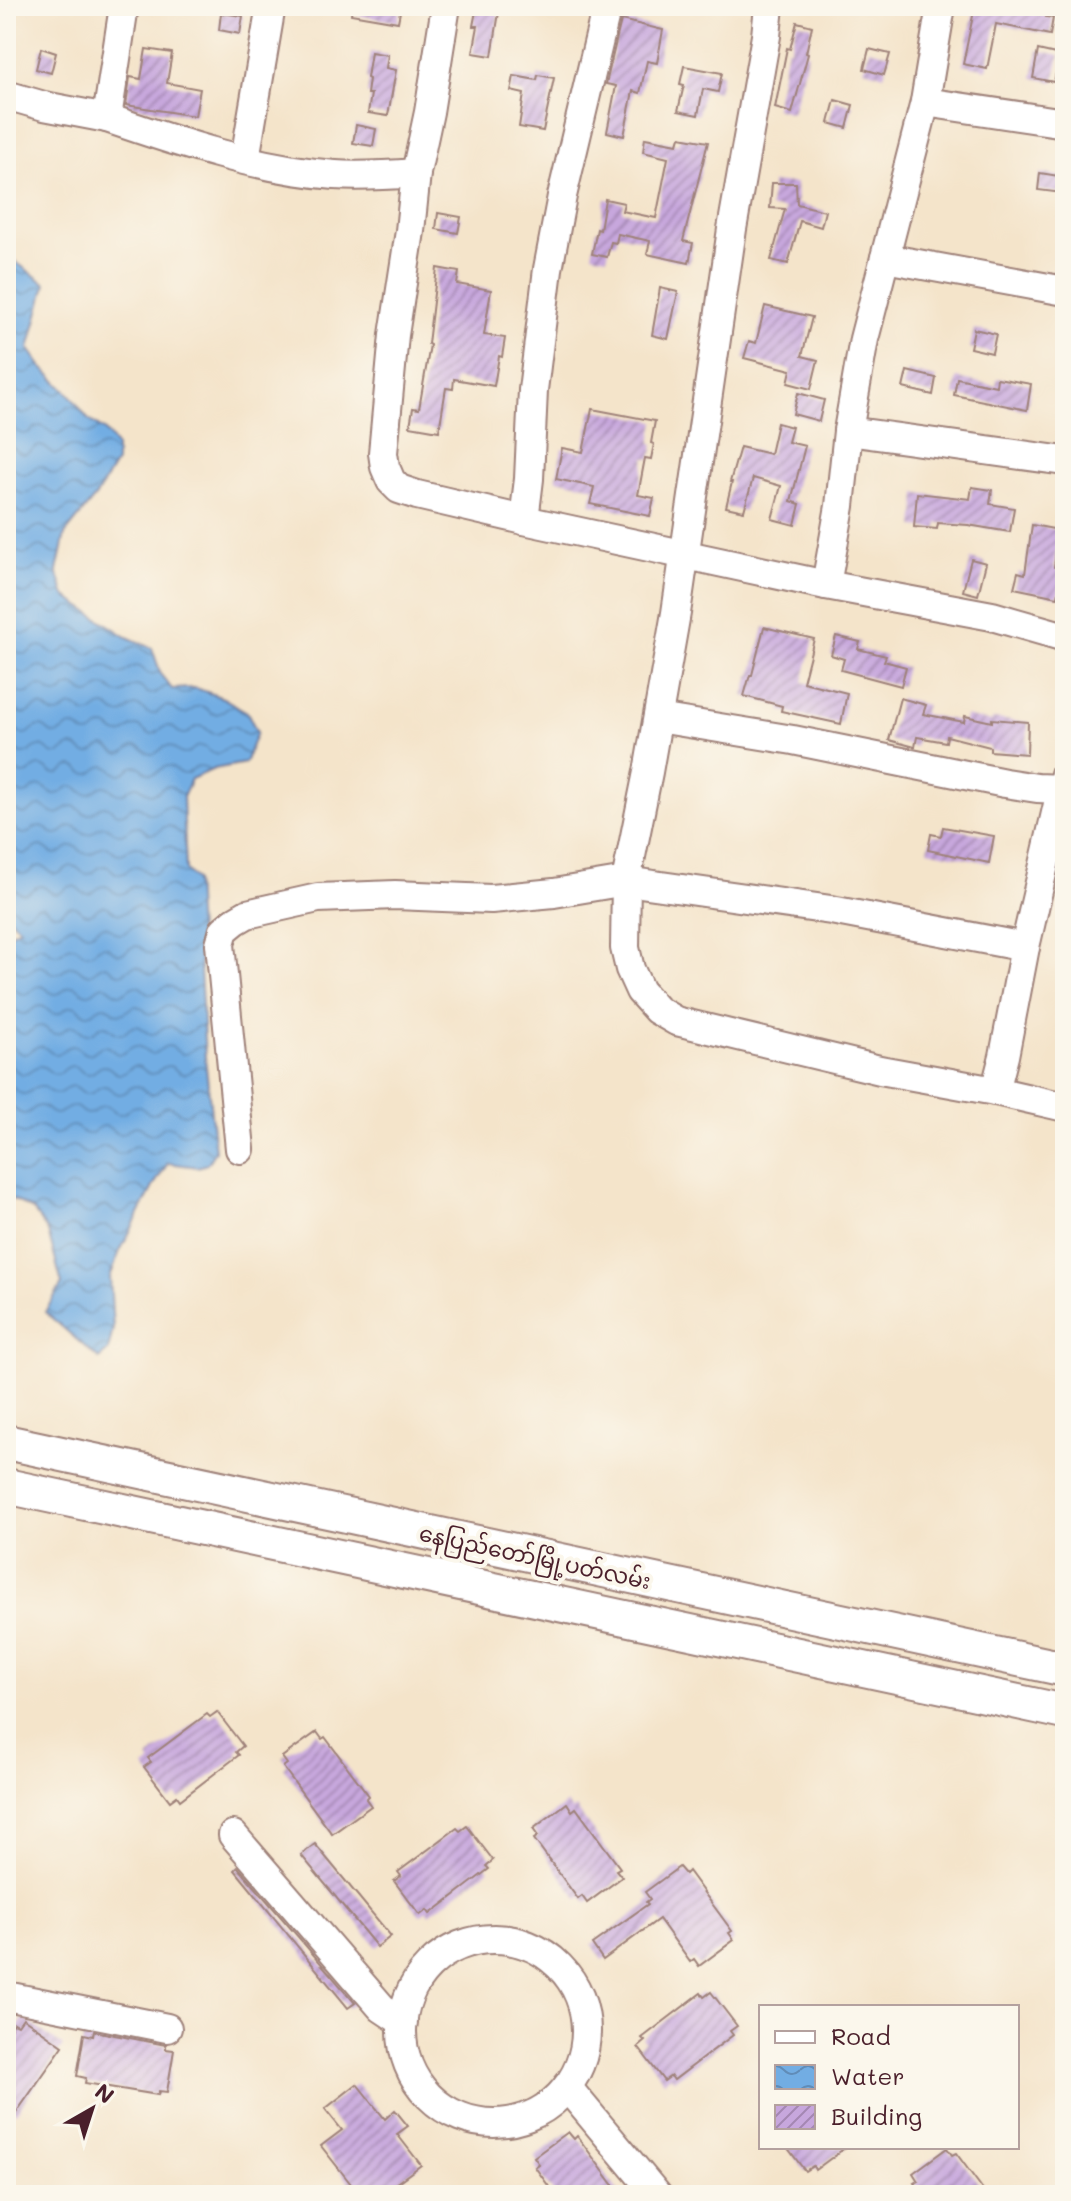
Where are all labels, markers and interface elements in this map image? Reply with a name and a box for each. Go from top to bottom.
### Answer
street label: နေပြည်တော်မြို့ပတ်လမ်း [416,1518,653,1599]
legend [759,2005,1019,2149]
text: Road [831,2020,891,2051]
text: Water [831,2060,905,2091]
north arrow [52,2069,132,2149]
text: N [89,2077,121,2110]
text: Building [831,2100,922,2131]

